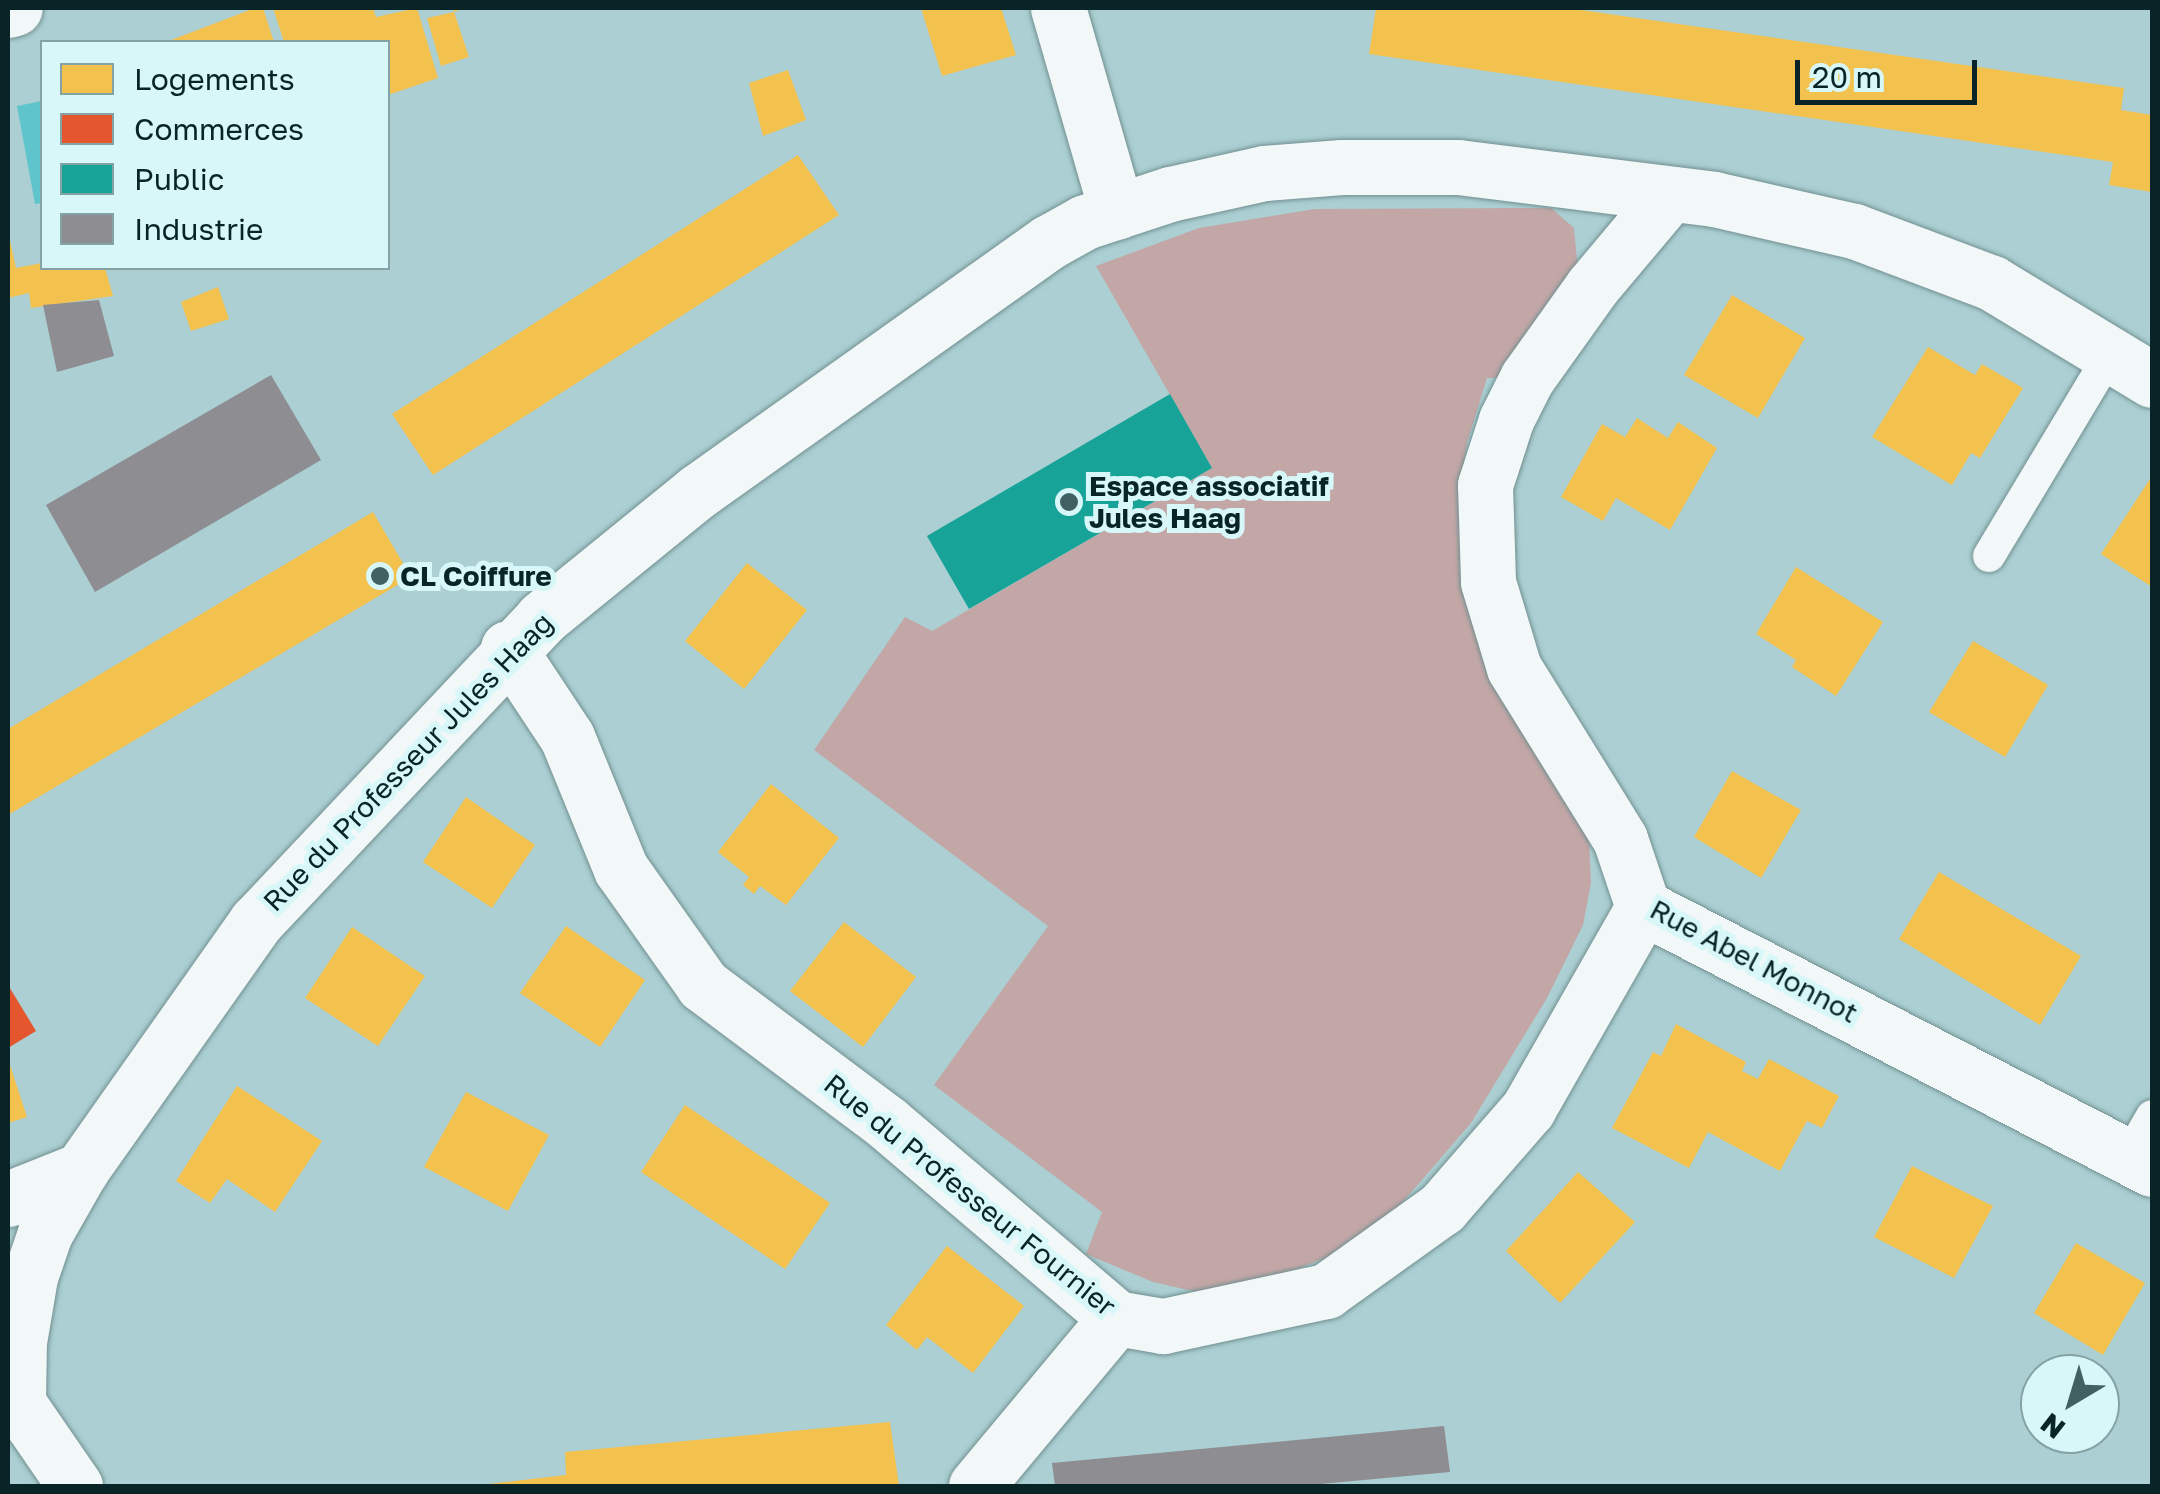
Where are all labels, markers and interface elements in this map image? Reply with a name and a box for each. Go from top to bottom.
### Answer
legend [40,40,390,270]
scale bar [1800,40,1982,102]
text: 20 m [1812,59,1882,95]
text: Logements [134,61,295,97]
text: Commerces [134,111,304,147]
text: Public [134,161,224,197]
text: Industrie [134,211,264,247]
place label: Espace associatif Jules Haag [1089,469,1329,535]
marker: Espace associatif Jules Haag [1058,491,1080,513]
place label: CL Coiffure [400,559,552,593]
marker: CL Coiffure [369,565,391,587]
street label: Rue du Professeur Jules Haag [256,606,560,918]
street label: Rue Abel Monnot [1645,892,1863,1030]
street label: Rue du Professeur Fournier [818,1067,1122,1323]
north arrow [2020,1354,2120,1454]
text: N [2034,1407,2071,1446]

